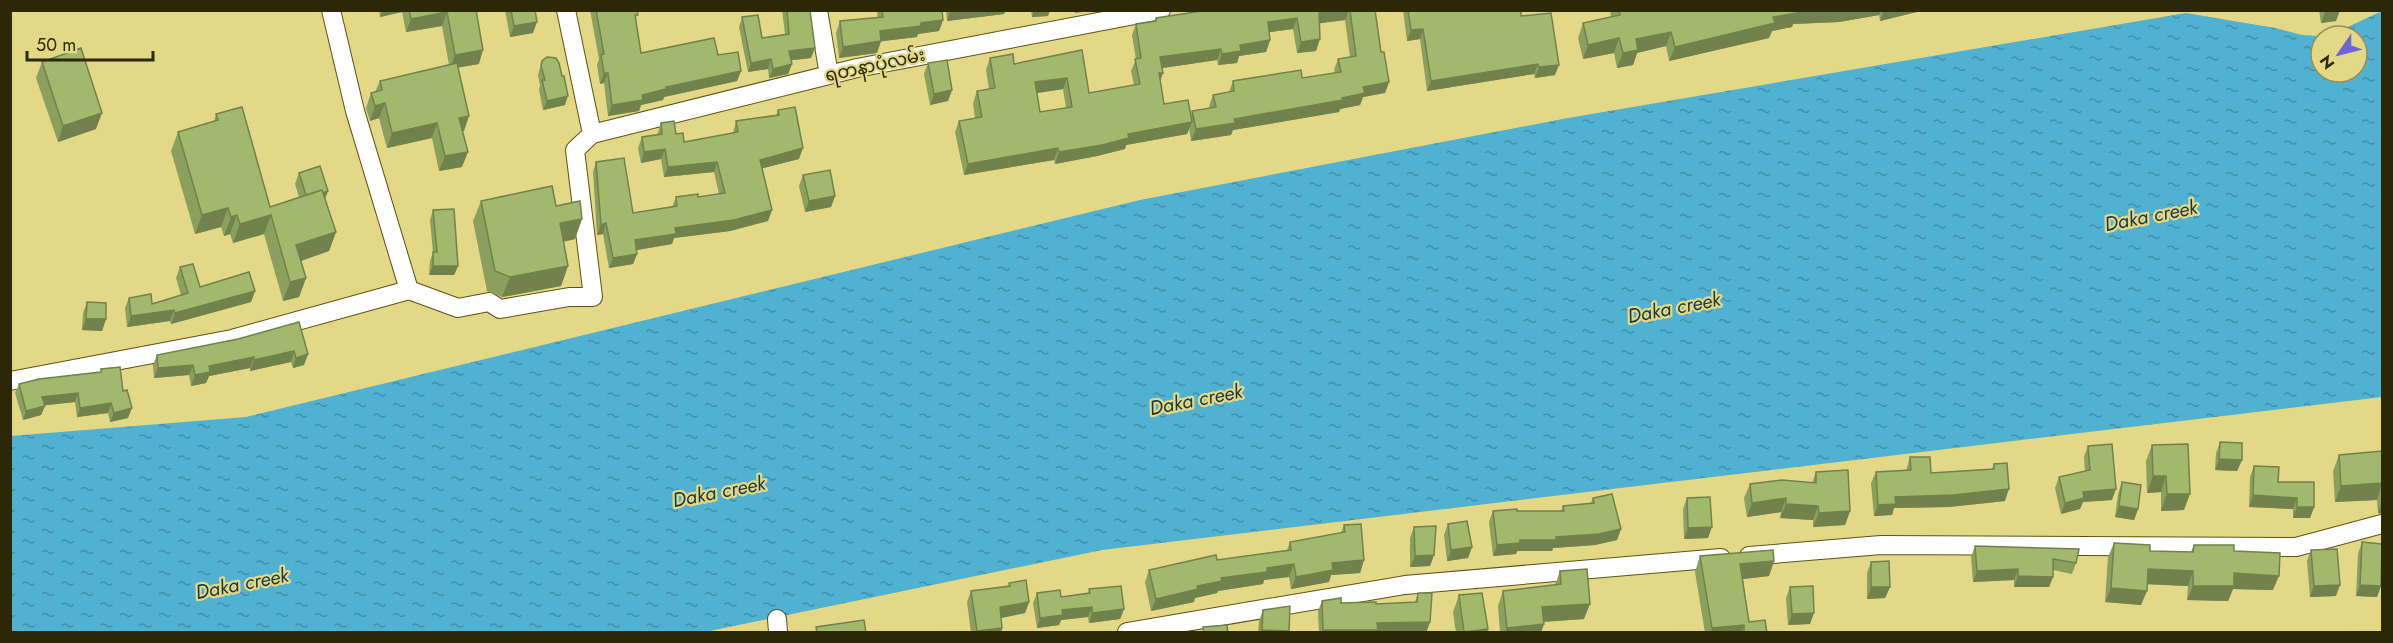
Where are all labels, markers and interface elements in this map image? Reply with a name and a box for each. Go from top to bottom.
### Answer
scale bar [27,24,153,62]
north arrow [2309,24,2369,84]
text: 50 m [36,32,76,58]
street label: ရတနာပုံလမ်း [822,42,928,90]
text: N [2314,51,2340,74]
water label: Daka creek [2102,193,2201,239]
water label: Daka creek [1625,285,1724,331]
water label: Daka creek [1147,377,1246,423]
water label: Daka creek [670,469,769,515]
water label: Daka creek [193,561,292,607]

